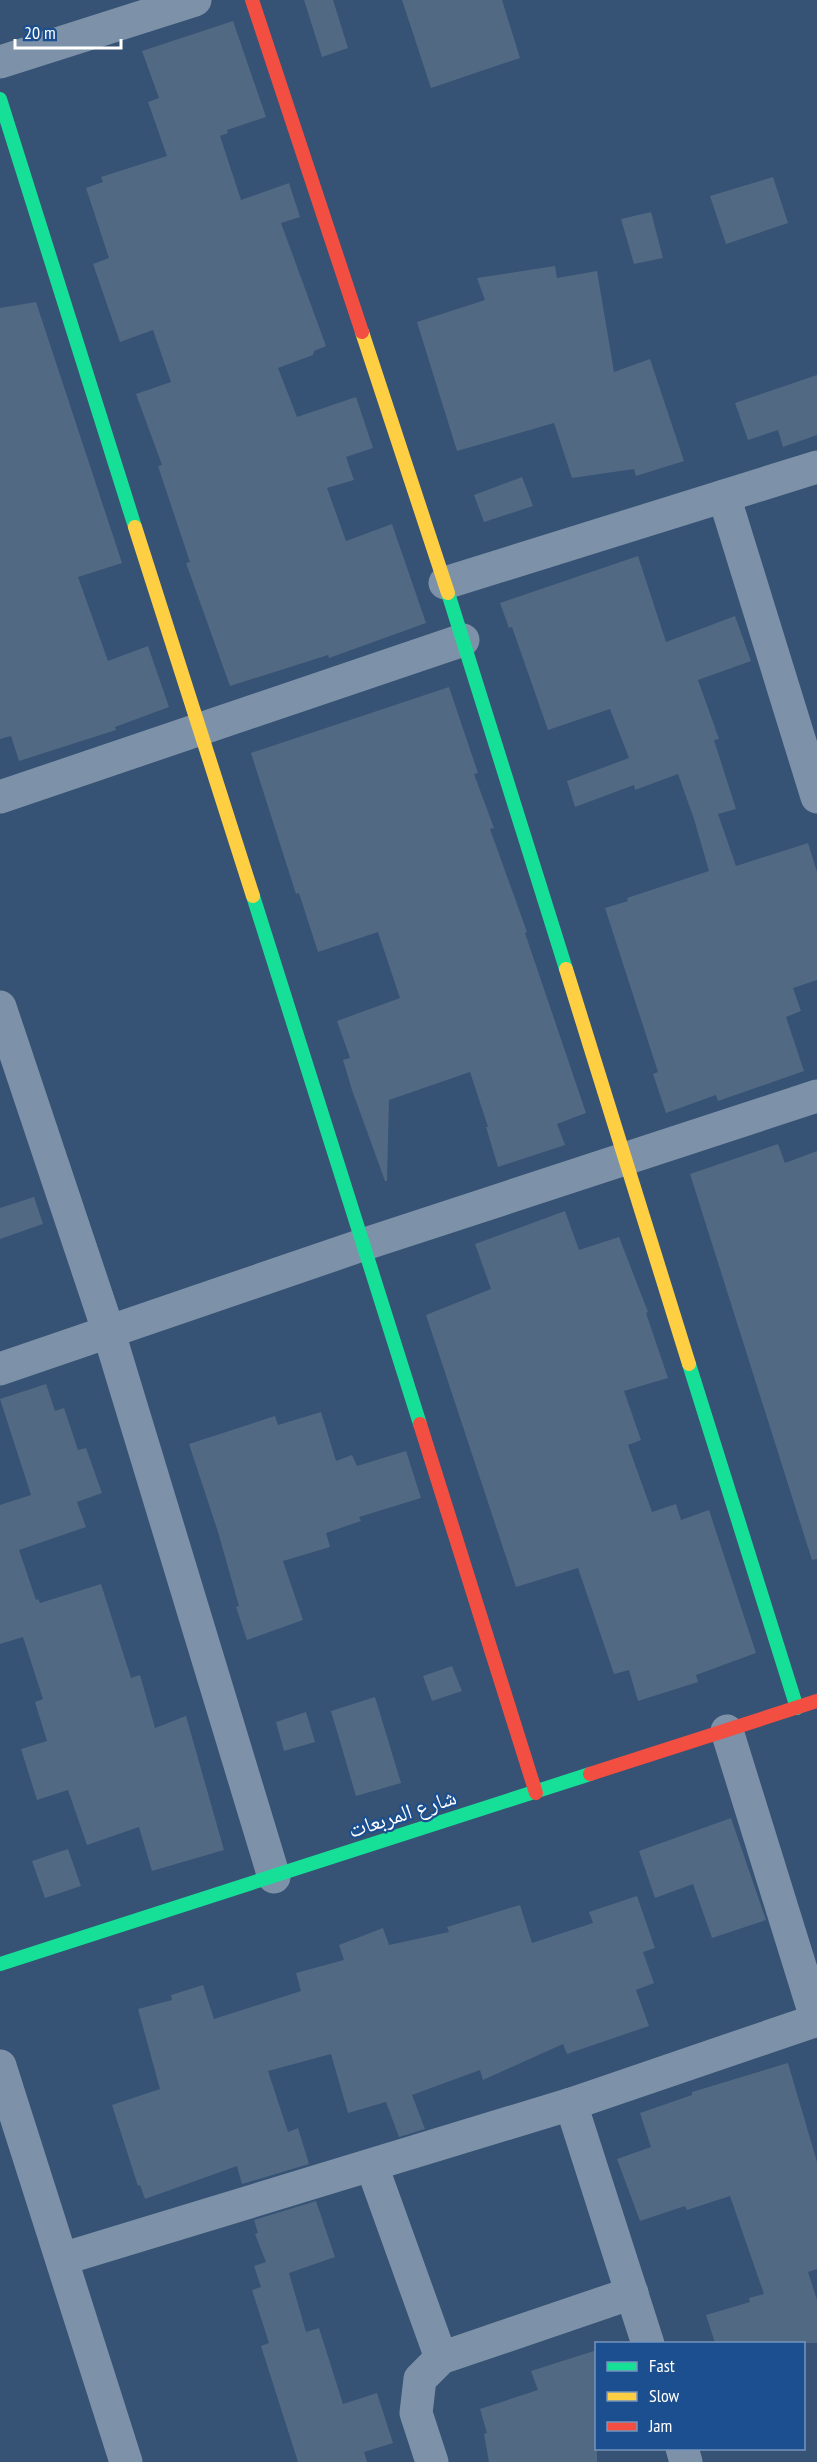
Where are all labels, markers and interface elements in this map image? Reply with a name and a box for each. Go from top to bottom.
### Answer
scale bar [15,12,122,50]
text: 20 m [24,21,56,44]
street label: شارع المربعات [344,1782,460,1844]
legend [595,2342,805,2450]
text: Fast [649,2354,675,2377]
text: Slow [649,2384,680,2407]
text: Jam [648,2414,672,2437]

